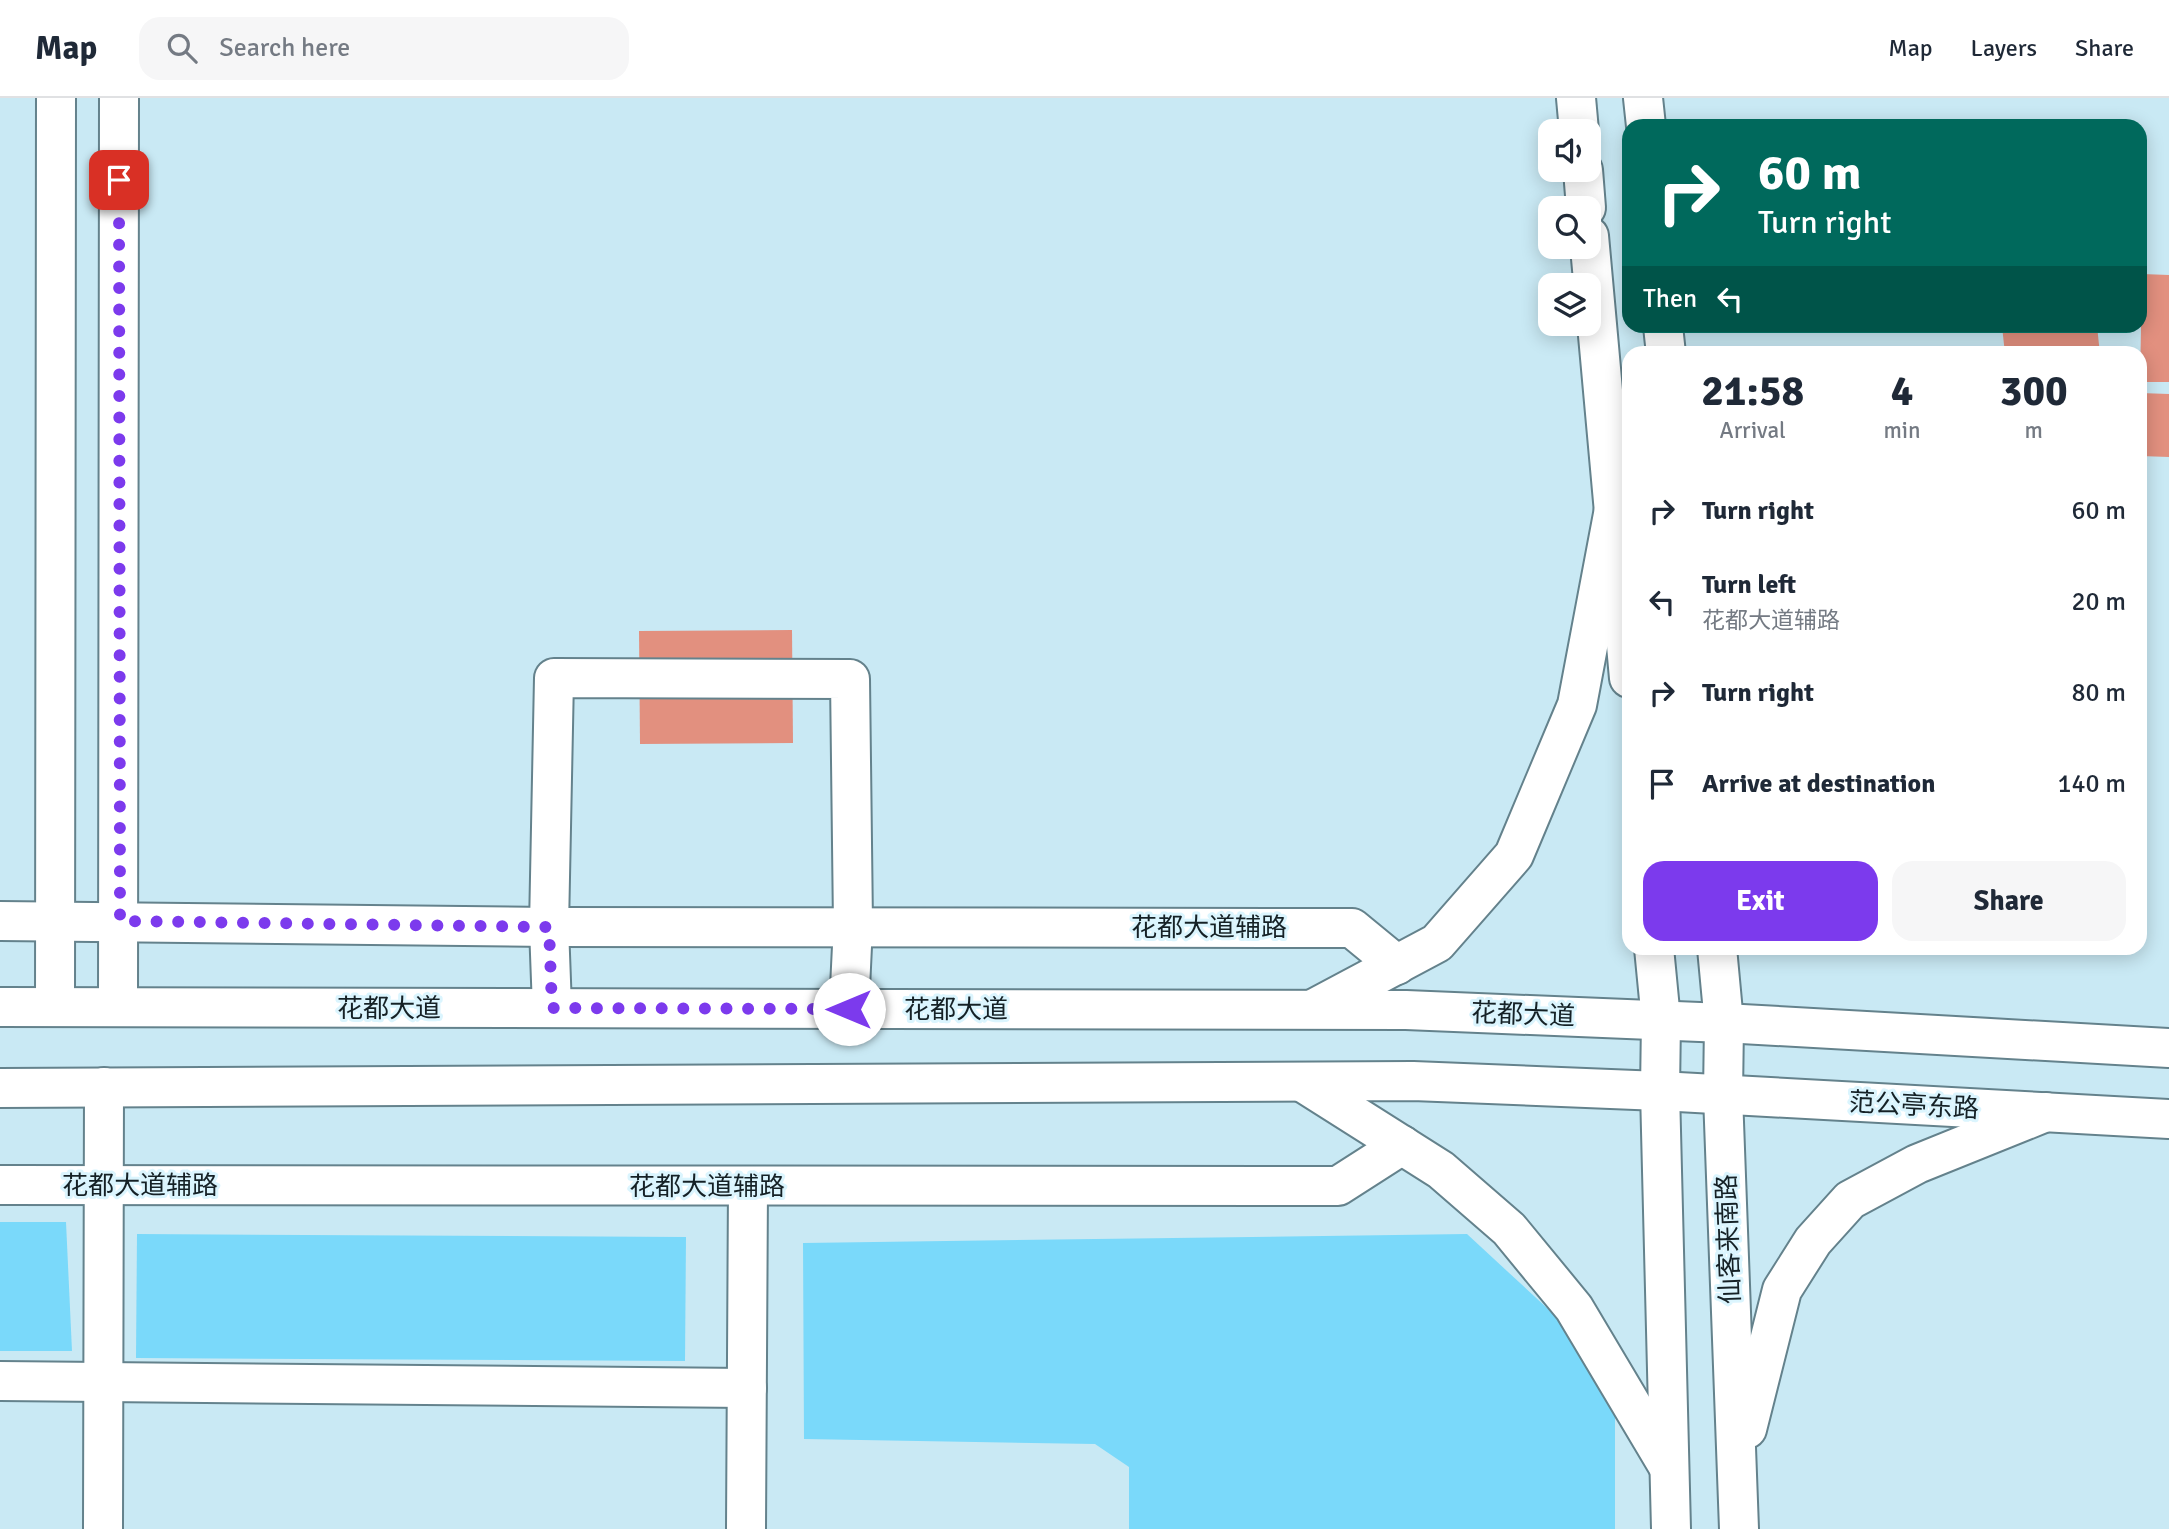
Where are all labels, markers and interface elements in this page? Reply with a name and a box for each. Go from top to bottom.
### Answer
search box [139,17,629,80]
text: Map [35,28,97,69]
icon: search [163,29,201,67]
text: Search here [219,32,350,64]
text: Map [1888,33,1933,63]
text: Layers [1971,33,2037,63]
text: Share [2075,33,2134,63]
map controls [1538,119,1601,336]
button: sound [1538,119,1601,182]
text: 60 m [1758,143,1861,203]
icon: right [1643,147,1734,238]
pin [89,150,149,210]
icon: arrive [100,161,138,199]
button: search [1538,196,1601,259]
text: Turn right [1758,203,1891,242]
button: layers [1538,273,1601,336]
icon: left [1711,280,1749,318]
text: Then [1643,283,1697,315]
text: 21:58 [1701,366,1804,417]
text: 4 [1891,366,1913,417]
text: 300 [2000,366,2068,417]
text: Arrival [1720,416,1786,445]
text: min [1883,416,1921,445]
text: m [2025,416,2043,445]
icon: right [1643,492,1681,530]
text: Turn right [1702,495,1814,527]
text: 60 m [2071,495,2126,527]
text: Turn left [1702,569,1796,601]
icon: left [1643,583,1681,621]
text: 20 m [2071,586,2126,618]
text: 花都大道辅路 [1702,606,1840,635]
icon: right [1643,674,1681,712]
text: Turn right [1702,677,1814,709]
text: 80 m [2071,677,2126,709]
icon: arrive [1643,765,1681,803]
text: Arrive at destination [1702,768,1935,800]
text: 140 m [2057,768,2126,800]
button: Exit [1643,861,1878,941]
button: Share [1892,861,2126,941]
street label: 花都大道辅路 [1131,912,1287,944]
position arrow [812,972,886,1046]
street label: 花都大道 [337,993,441,1025]
street label: 花都大道 [904,994,1008,1026]
street label: 花都大道 [1470,997,1575,1033]
street label: 范公亭东路 [1848,1087,1980,1125]
street label: 花都大道辅路 [62,1170,218,1202]
street label: 花都大道辅路 [629,1171,785,1203]
street label: 仙客来南路 [1711,1173,1747,1304]

